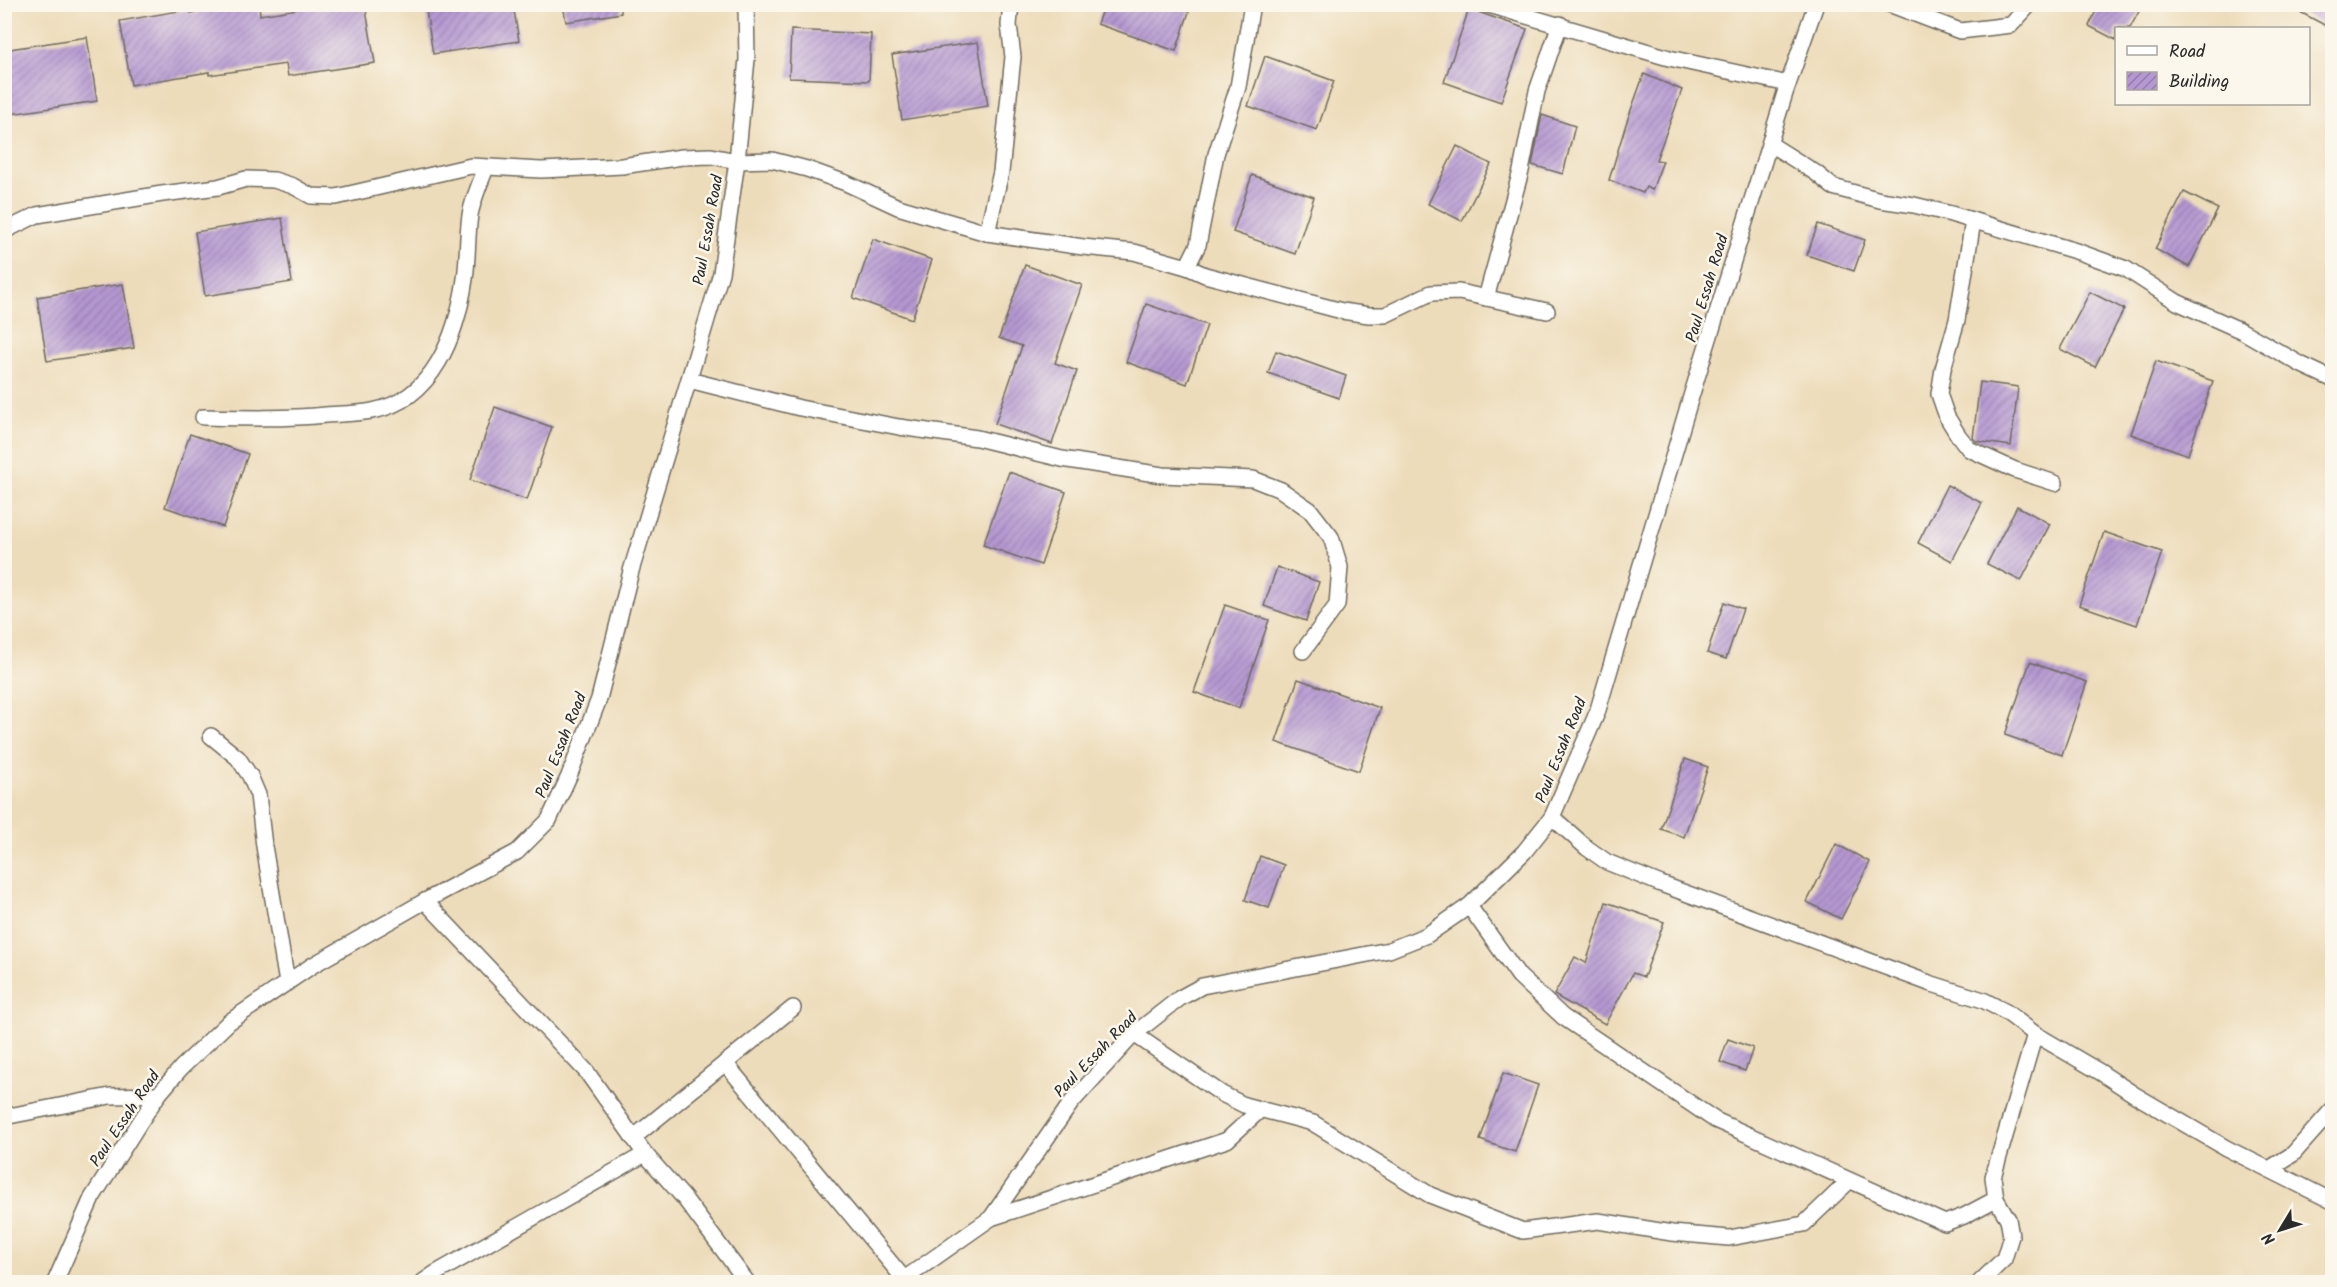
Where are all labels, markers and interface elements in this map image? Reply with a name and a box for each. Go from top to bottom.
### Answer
legend [2115,27,2310,105]
text: Road [2169,38,2206,67]
text: Building [2169,68,2229,97]
street label: Paul Essah Road [686,172,731,287]
street label: Paul Essah Road [1679,230,1736,346]
street label: Paul Essah Road [529,688,594,802]
street label: Paul Essah Road [1529,693,1594,807]
street label: Paul Essah Road [1048,1005,1145,1104]
street label: Paul Essah Road [84,1065,167,1172]
north arrow [2250,1200,2310,1260]
text: N [2256,1227,2282,1250]

